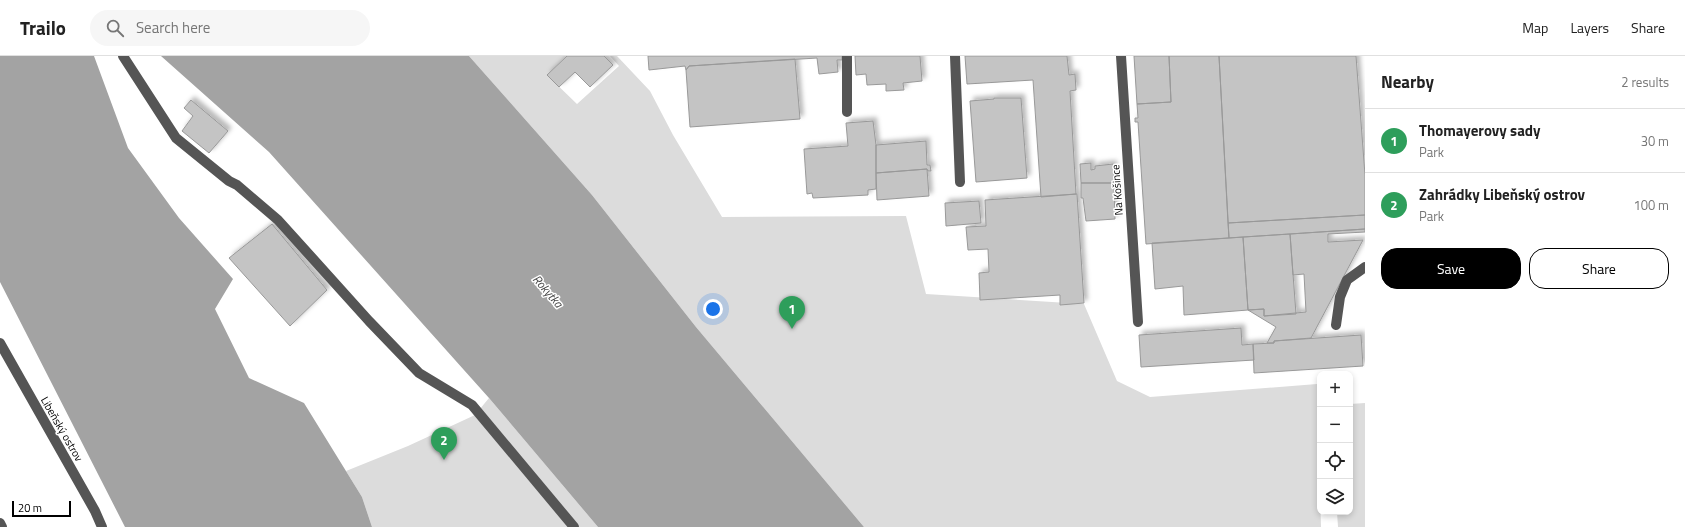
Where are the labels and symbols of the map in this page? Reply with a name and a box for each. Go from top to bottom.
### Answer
street label: Na Košince [1107,164,1127,216]
water label: Rokytka [528,270,568,312]
pin: 1 [779,296,805,329]
your location [703,299,723,319]
street label: Libeňský ostrov [37,394,87,465]
pin: 2 [431,427,457,460]
scale bar [12,499,71,518]

